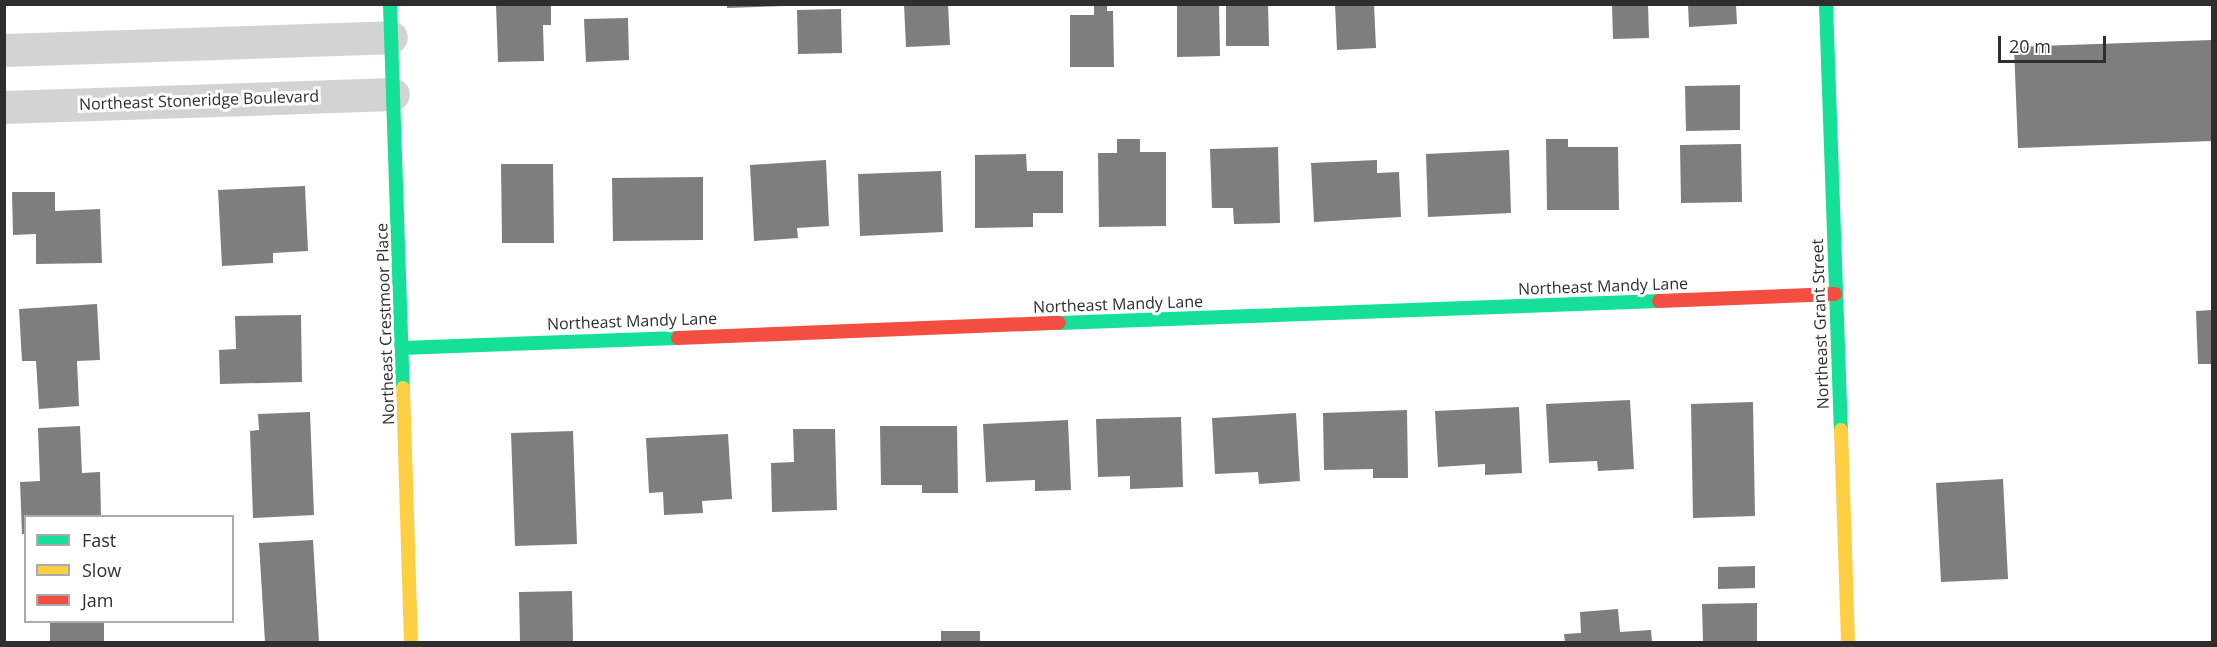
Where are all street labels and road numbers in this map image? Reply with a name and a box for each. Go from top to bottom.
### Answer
street label: Northeast Stoneridge Boulevard [79,86,319,114]
street label: Northeast Crestmoor Place [372,223,398,425]
street label: Northeast Grant Street [1807,238,1833,410]
street label: Northeast Mandy Lane [1518,273,1688,299]
street label: Northeast Mandy Lane [1033,291,1203,317]
street label: Northeast Mandy Lane [547,308,717,334]

